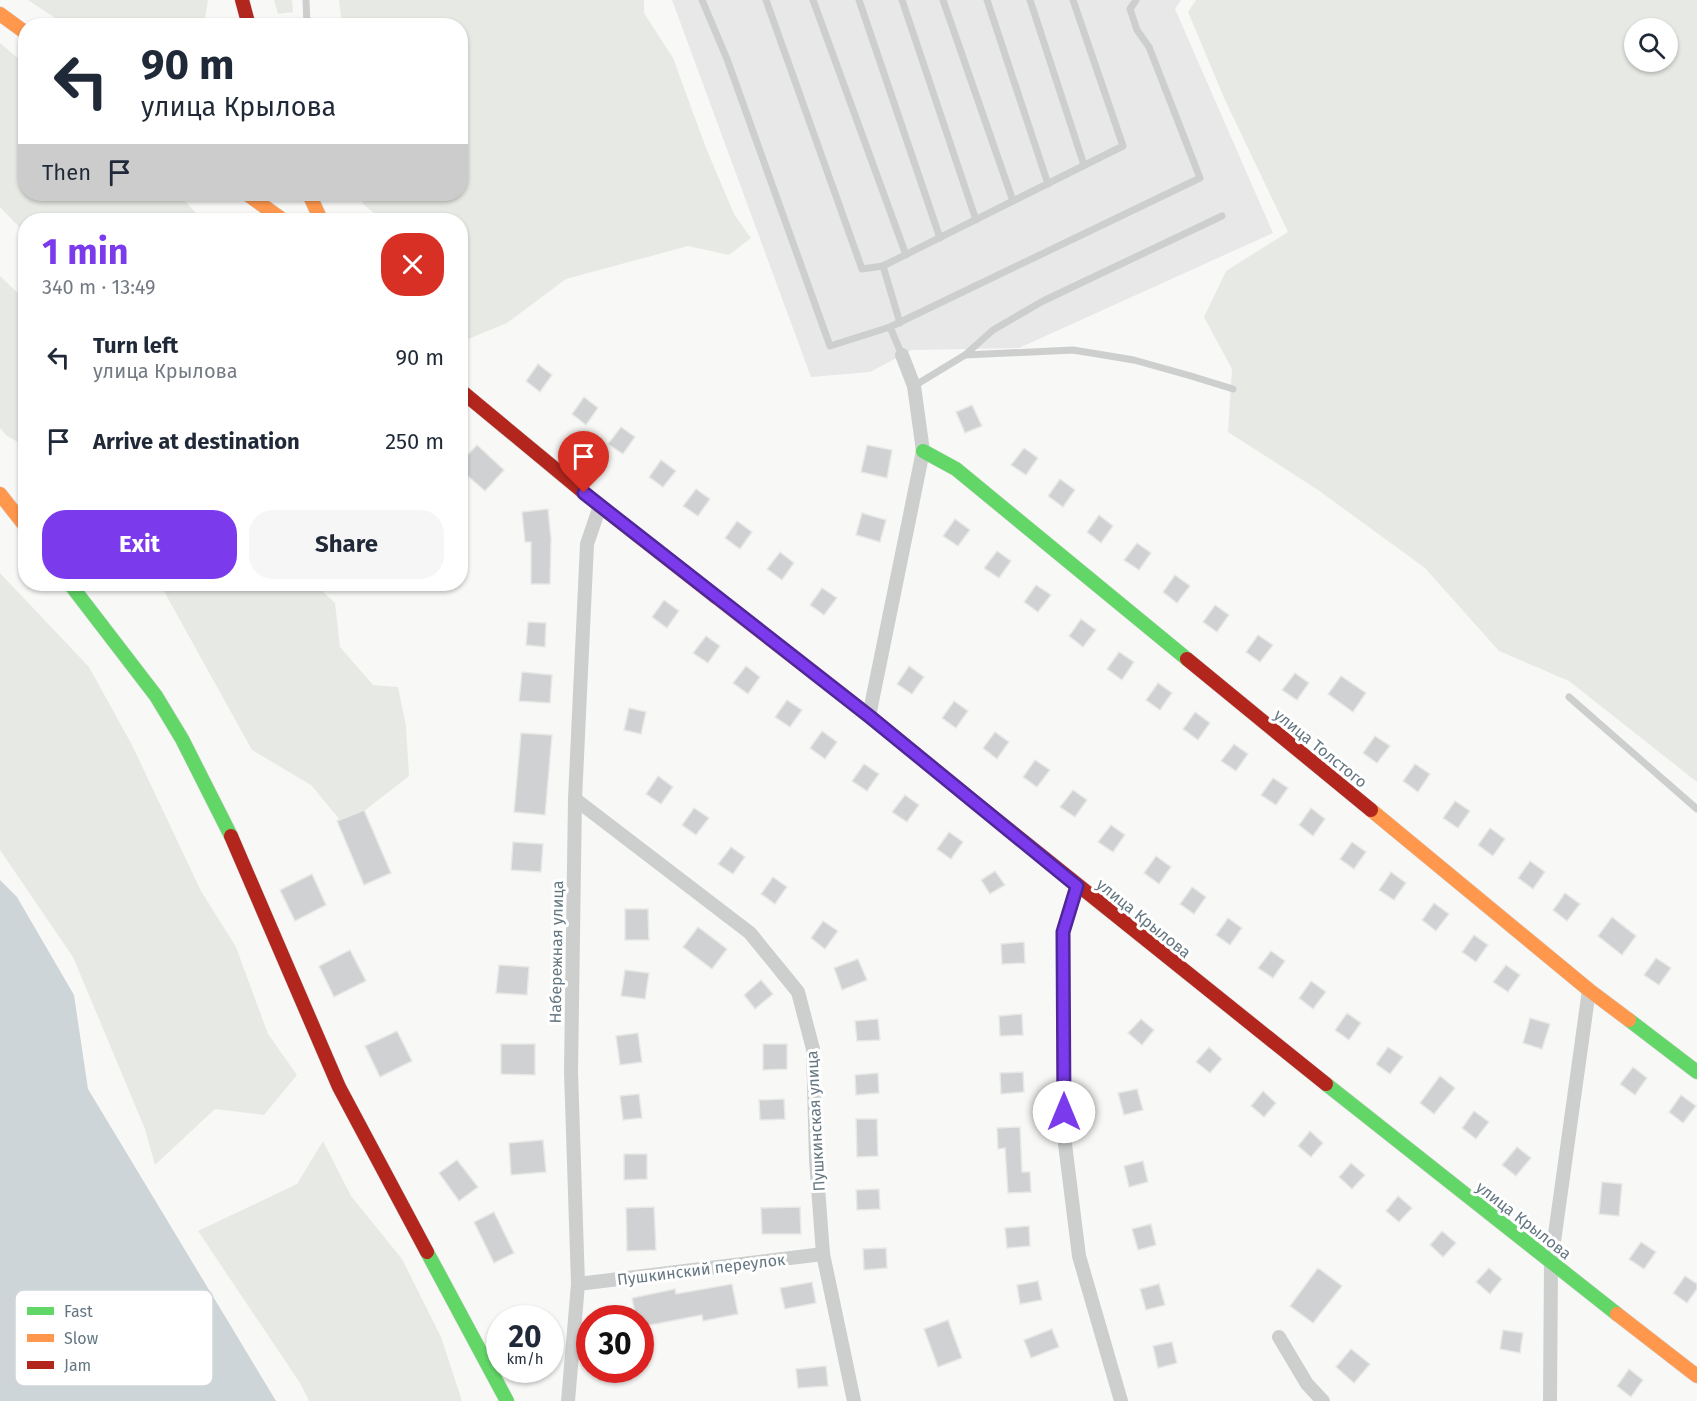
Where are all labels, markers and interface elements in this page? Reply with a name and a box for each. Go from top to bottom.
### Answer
map controls [1624,18,1678,72]
button: search [1624,18,1678,72]
text: 90 m [141,40,235,90]
icon: left [42,42,120,120]
text: улица Крылова [141,91,336,123]
icon: arrive [103,156,136,189]
text: Then [42,159,91,186]
text: 1 min [42,230,129,274]
button: close [381,233,444,296]
text: 340 m · 13:49 [42,275,156,299]
text: Turn left [93,332,178,359]
icon: left [42,341,75,374]
text: 90 m [395,344,444,371]
text: улица Крылова [93,359,238,383]
icon: arrive [42,425,75,458]
text: Arrive at destination [93,428,300,455]
text: 250 m [385,428,444,455]
pin [558,431,609,493]
icon: arrive [567,440,600,473]
button: Exit [42,510,237,579]
button: Share [249,510,444,579]
street label: улица Толстого [1270,705,1371,792]
street label: улица Крылова [1093,875,1195,962]
street label: Набережная улица [546,880,567,1024]
street label: Пушкинская улица [802,1050,829,1192]
position arrow [1032,1080,1096,1144]
street label: улица Крылова [1472,1177,1575,1263]
street label: Пушкинский переулок [616,1250,787,1289]
legend [15,1290,213,1386]
text: Fast [64,1302,93,1321]
speed limit sign: 30 [576,1305,654,1383]
text: 20 [508,1319,542,1355]
text: Slow [64,1329,99,1348]
text: km/h [506,1350,544,1368]
text: Jam [64,1356,91,1375]

